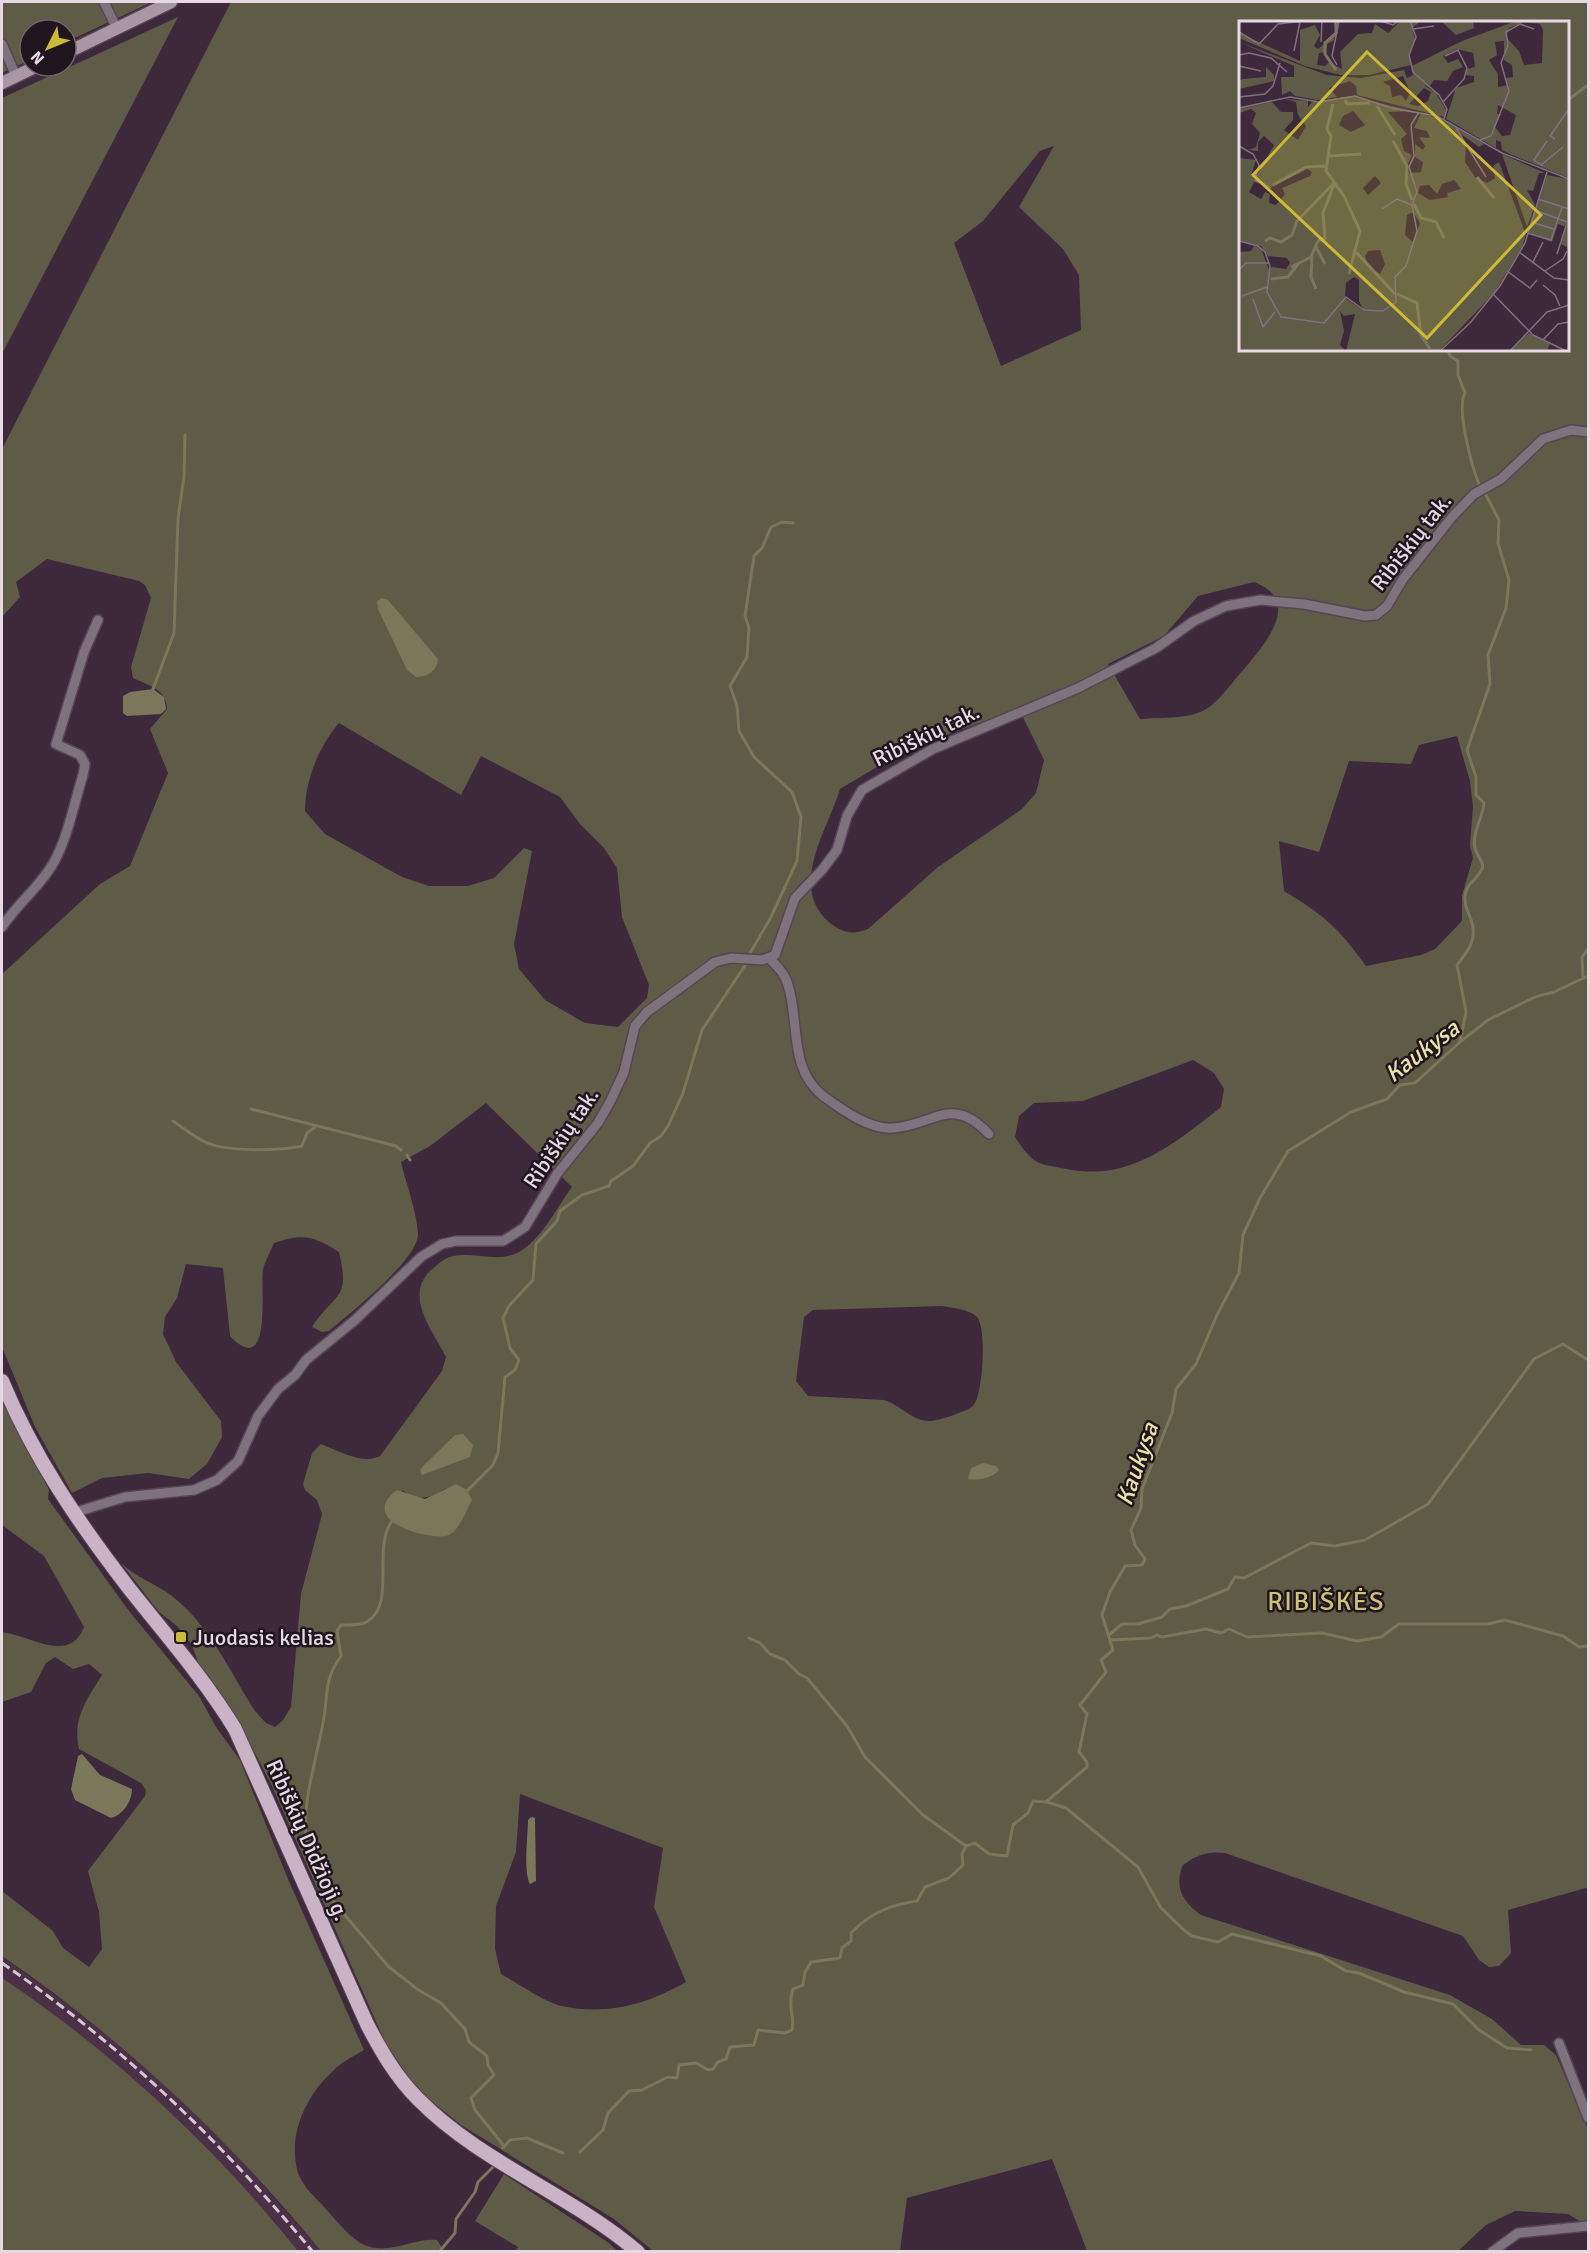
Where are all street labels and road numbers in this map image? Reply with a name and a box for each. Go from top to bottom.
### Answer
street label: Ribiškių tak. [1365,488,1457,596]
street label: Ribiškių tak. [868,697,984,773]
street label: Ribiškių tak. [517,1082,605,1194]
street label: Ribiškių Didžioji g. [260,1755,356,1925]

